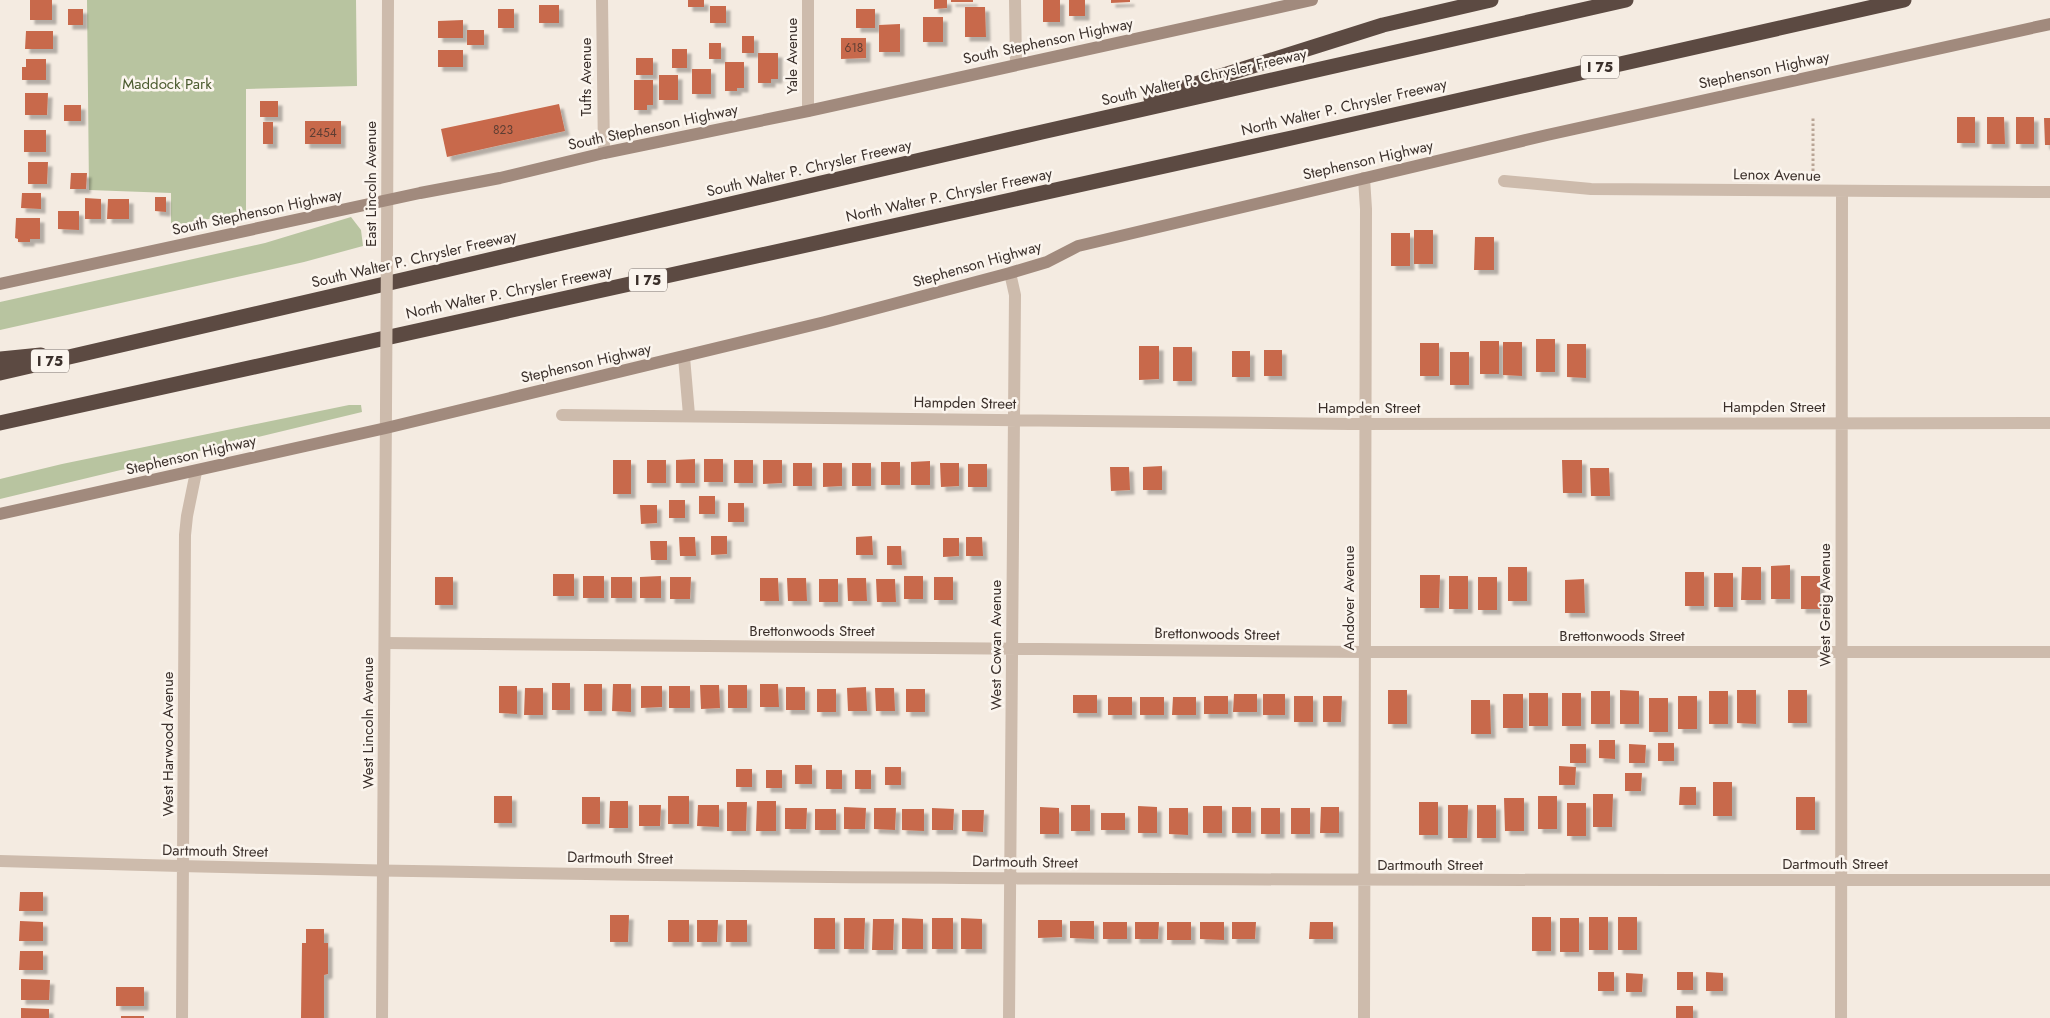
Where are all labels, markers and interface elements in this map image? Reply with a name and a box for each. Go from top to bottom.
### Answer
street label: South Stephenson Highway [961,12,1135,70]
street label: Yale Avenue [781,17,803,94]
street label: Tufts Avenue [575,37,597,116]
house number: 618 [845,39,863,57]
street label: South Walter P. Chrysler Freeway [1099,43,1309,111]
street label: Stephenson Highway [1697,45,1832,95]
road number: I 75 [1581,56,1619,78]
park label: Maddock Park [122,73,212,95]
street label: North Walter P. Chrysler Freeway [1239,73,1449,141]
street label: South Stephenson Highway [566,98,740,156]
street label: East Lincoln Avenue [360,121,382,247]
house number: 823 [493,121,513,139]
house number: 2454 [309,124,337,142]
street label: South Walter P. Chrysler Freeway [704,134,914,202]
street label: Stephenson Highway [1301,134,1436,186]
street label: North Walter P. Chrysler Freeway [844,162,1055,228]
street label: Lenox Avenue [1733,163,1821,187]
street label: South Stephenson Highway [170,183,344,241]
street label: South Walter P. Chrysler Freeway [309,225,519,293]
street label: Stephenson Highway [910,235,1044,293]
street label: North Walter P. Chrysler Freeway [404,259,615,325]
road number: I 75 [629,268,667,292]
street label: Stephenson Highway [519,337,654,389]
road number: I 75 [31,350,69,372]
street label: Hampden Street [913,391,1017,415]
street label: Hampden Street [1723,396,1826,418]
street label: Hampden Street [1318,397,1421,419]
street label: Stephenson Highway [124,429,259,481]
street label: West Greig Avenue [1814,543,1836,667]
street label: Andover Avenue [1338,545,1360,650]
street label: West Cowan Avenue [985,580,1007,710]
street label: Brettonwoods Street [749,620,875,642]
street label: Brettonwoods Street [1154,622,1280,646]
street label: Brettonwoods Street [1559,625,1685,647]
street label: West Lincoln Avenue [357,657,379,789]
street label: West Harwood Avenue [157,671,179,817]
street label: Dartmouth Street [162,839,268,863]
street label: Dartmouth Street [567,846,673,870]
street label: Dartmouth Street [972,850,1078,874]
street label: Dartmouth Street [1782,853,1888,875]
street label: Dartmouth Street [1377,854,1483,876]

